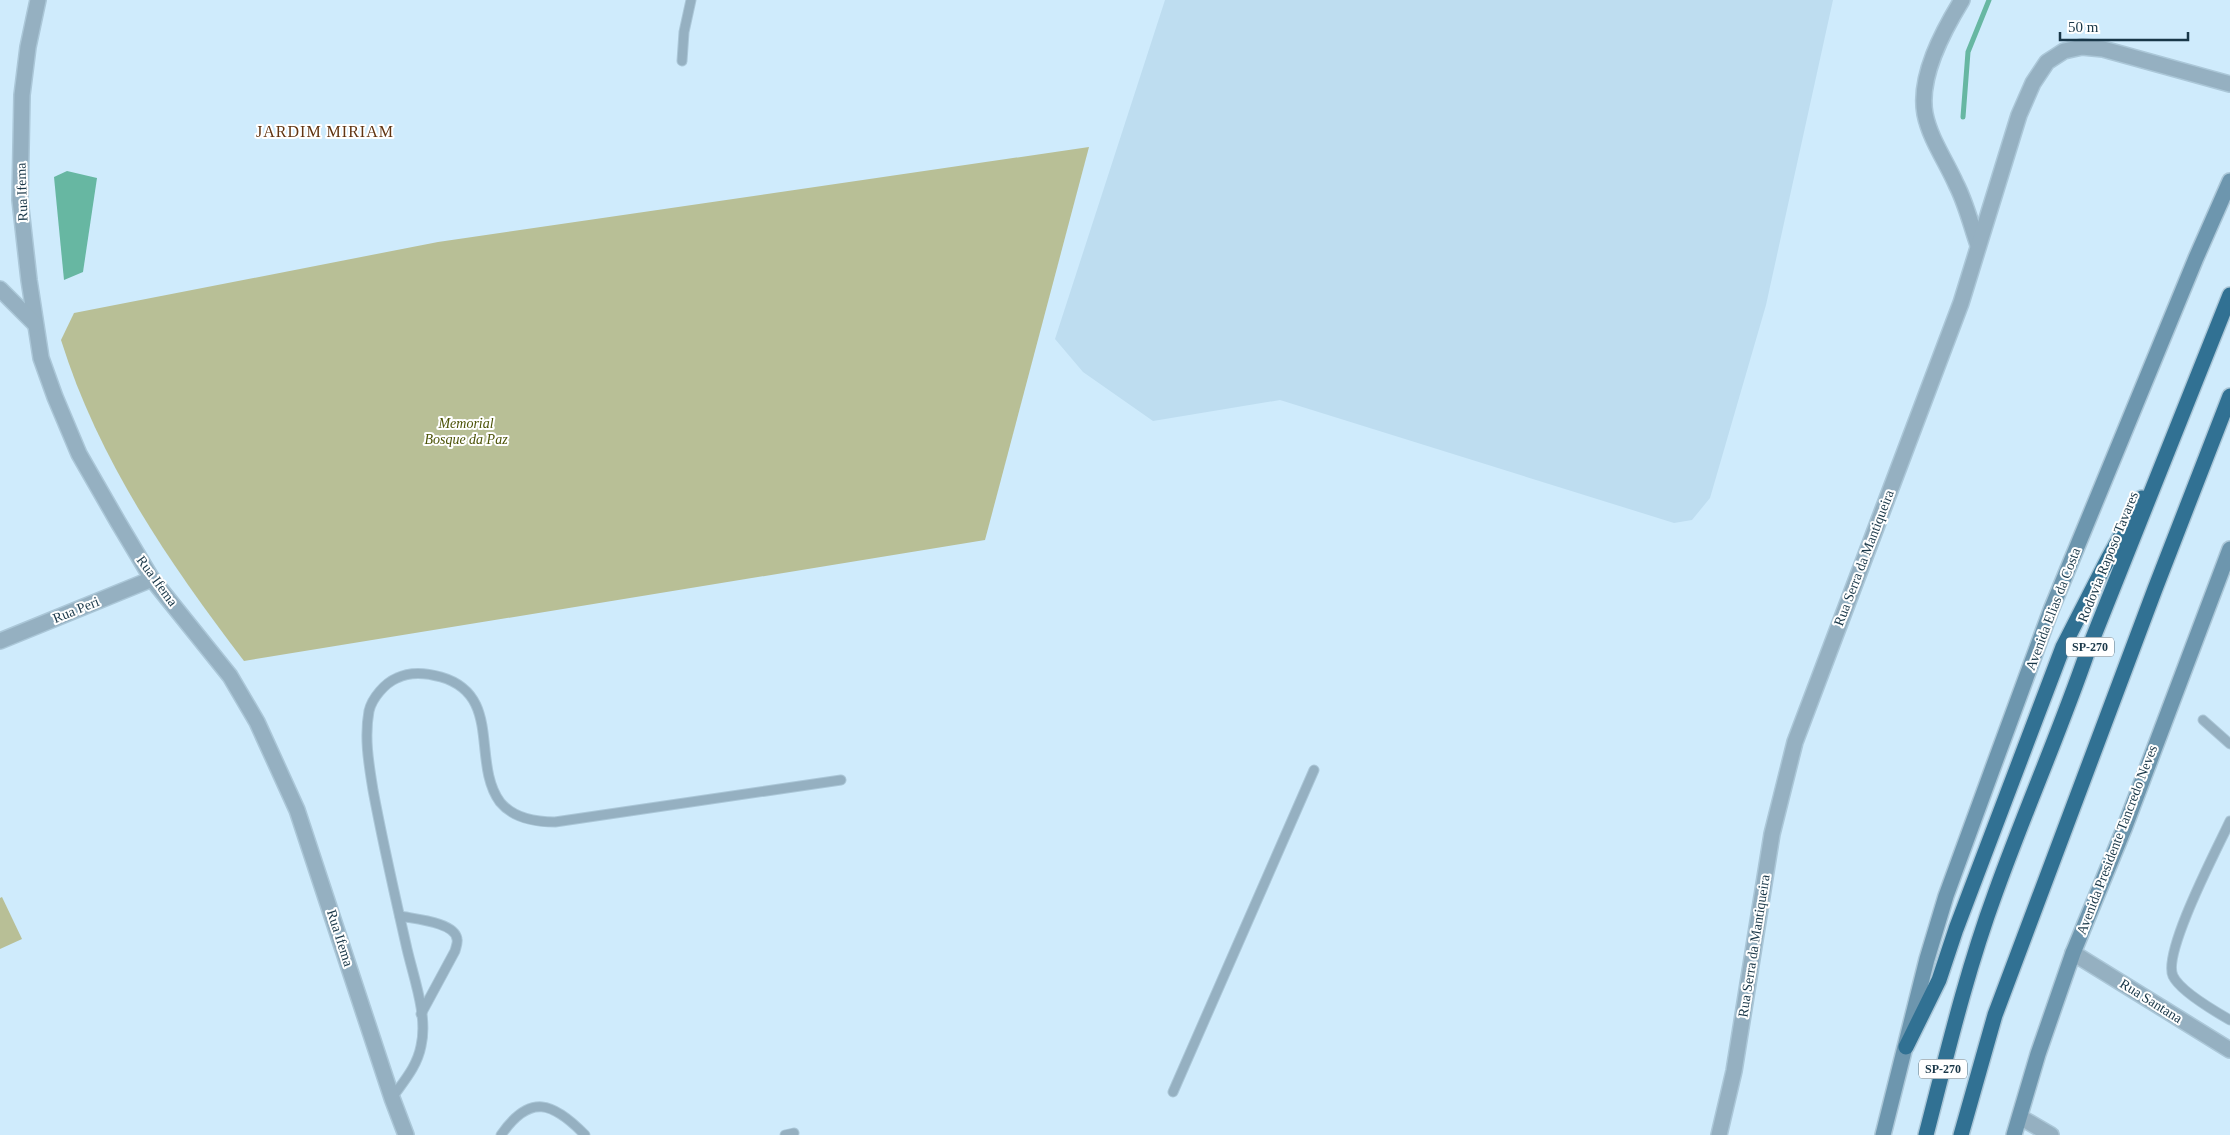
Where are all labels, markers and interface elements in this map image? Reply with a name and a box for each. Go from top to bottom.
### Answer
scale bar [2060,10,2188,42]
text: 50 m [2068,19,2099,35]
district label: JARDIM MIRIAM [256,123,394,140]
street label: Rua Ifema [13,162,31,222]
park label: Memorial Bosque da Paz [424,416,508,447]
street label: Rua Serra da Mantiqueira [1831,487,1897,628]
street label: Rodovia Raposo Tavares [2075,490,2141,624]
street label: Avenida Elias da Costa [2023,545,2084,672]
street label: Rua Ifema [134,553,181,610]
street label: Rua Peri [51,594,101,626]
road number: SP-270 [2066,638,2114,656]
street label: Avenida Presidente Tancredo Neves [2074,743,2160,937]
street label: Rua Serra da Mantiqueira [1735,873,1773,1018]
street label: Rua Ifema [324,908,356,969]
street label: Rua Santana [2117,976,2185,1026]
road number: SP-270 [1919,1060,1967,1078]

